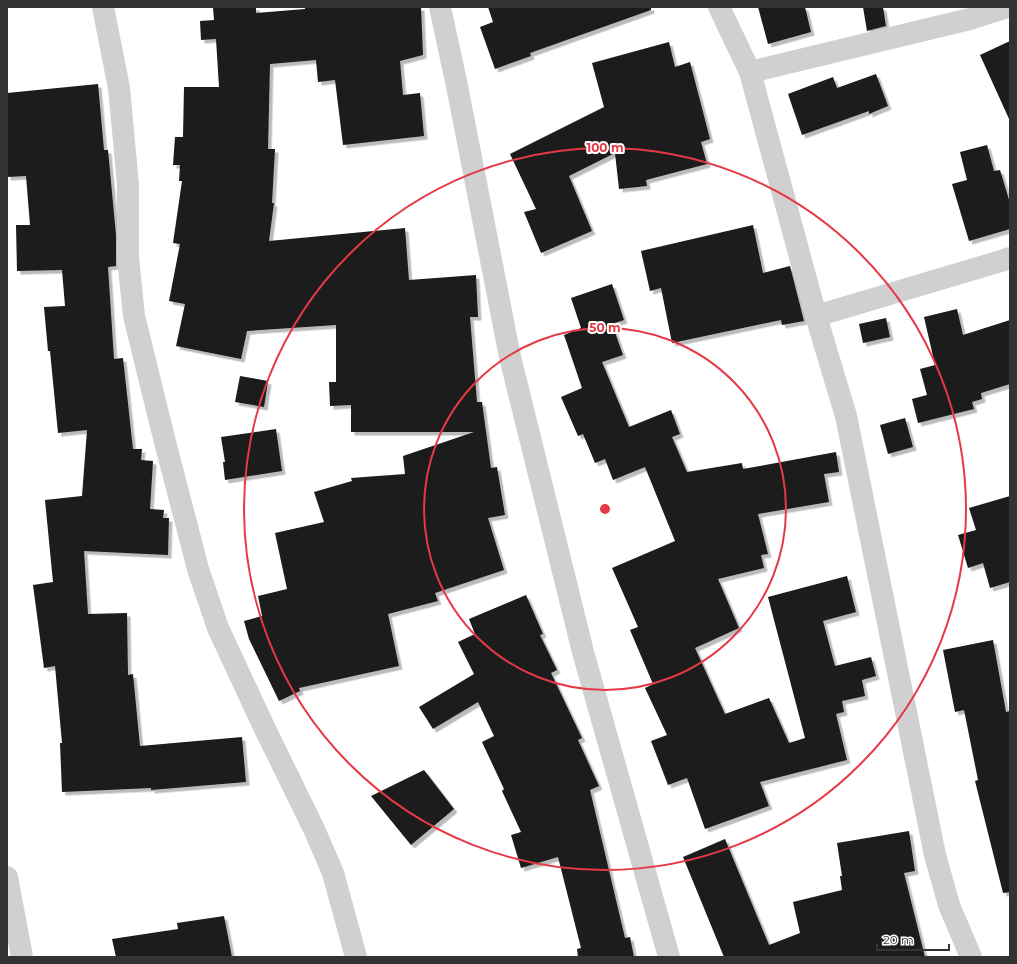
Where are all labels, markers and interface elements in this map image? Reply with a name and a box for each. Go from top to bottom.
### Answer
text: 100 m [587,140,623,155]
text: 50 m [589,320,621,335]
centre of rings [598,502,612,516]
scale bar [877,926,949,952]
text: 20 m [883,932,914,947]

